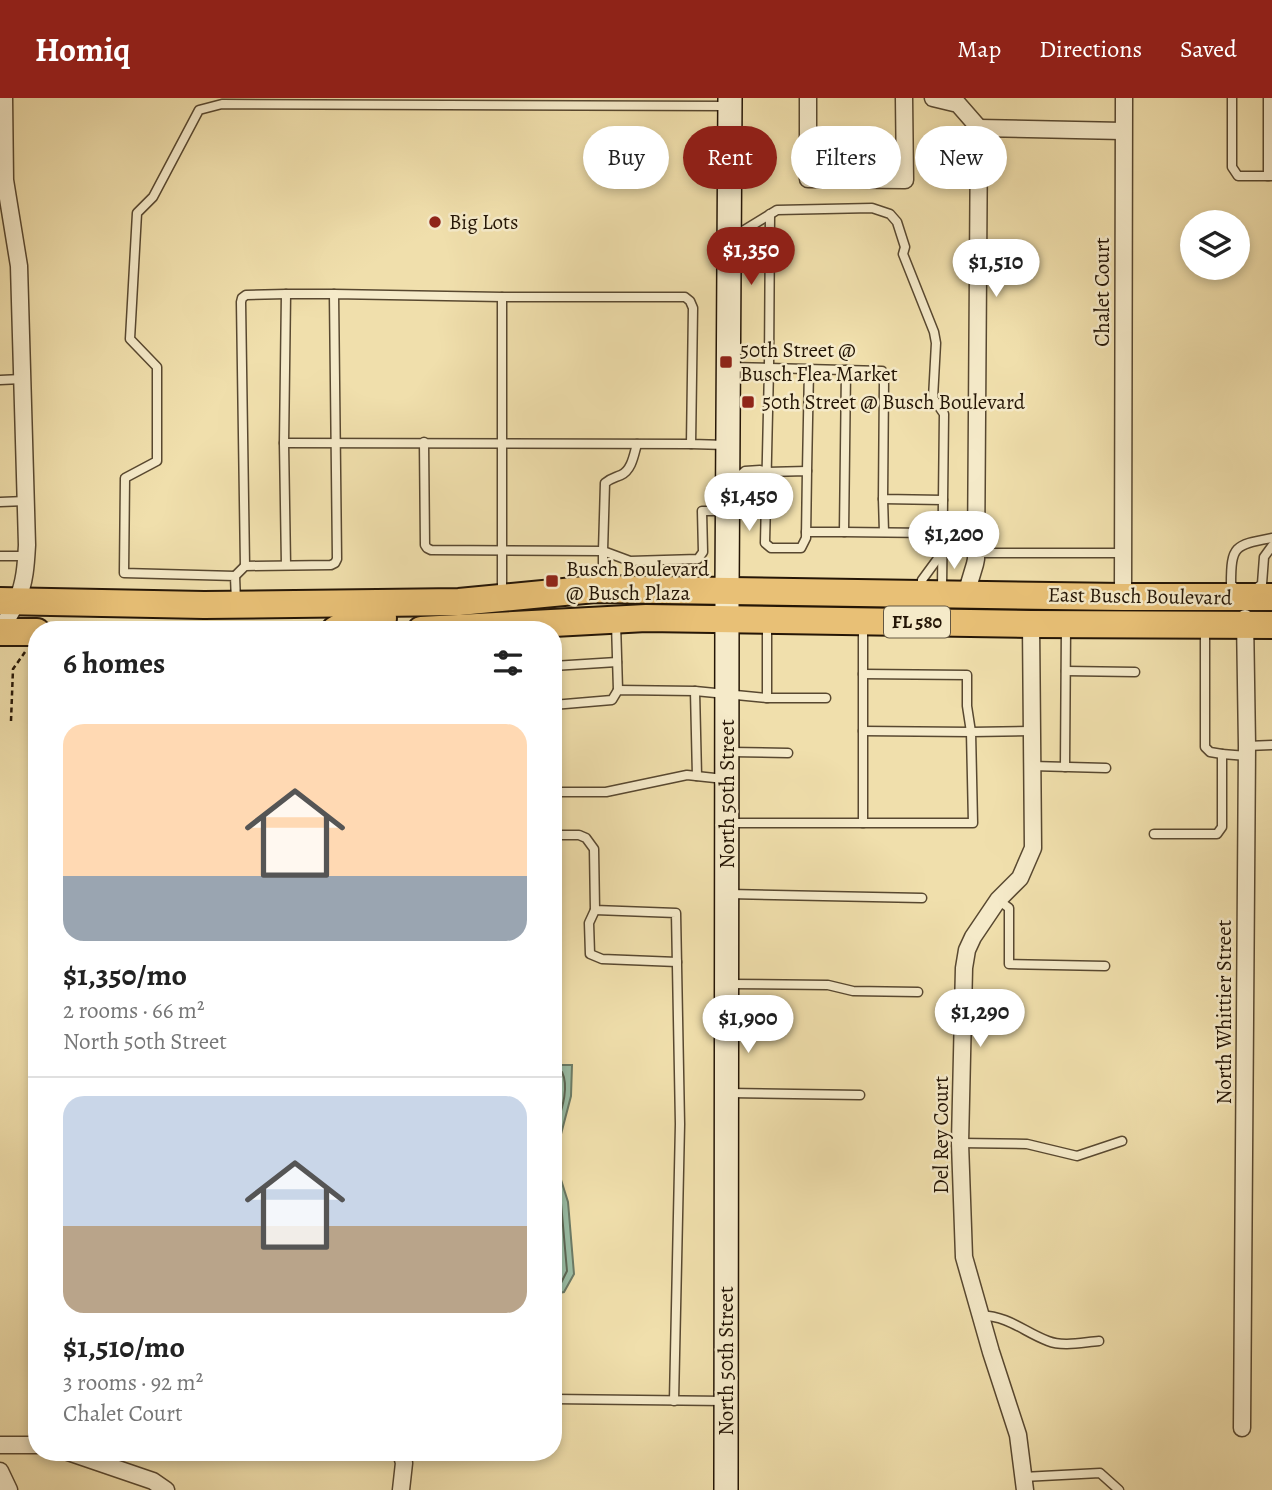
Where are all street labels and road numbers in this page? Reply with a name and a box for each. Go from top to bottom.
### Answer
street label: Chalet Court [1088,237,1116,347]
street label: East Busch Boulevard [1048,580,1233,612]
road number: FL 580 [884,607,950,638]
street label: North 50th Street [713,719,741,869]
street label: North Whittier Street [1210,919,1238,1105]
street label: Del Rey Court [927,1076,955,1194]
street label: North 50th Street [712,1286,740,1436]

